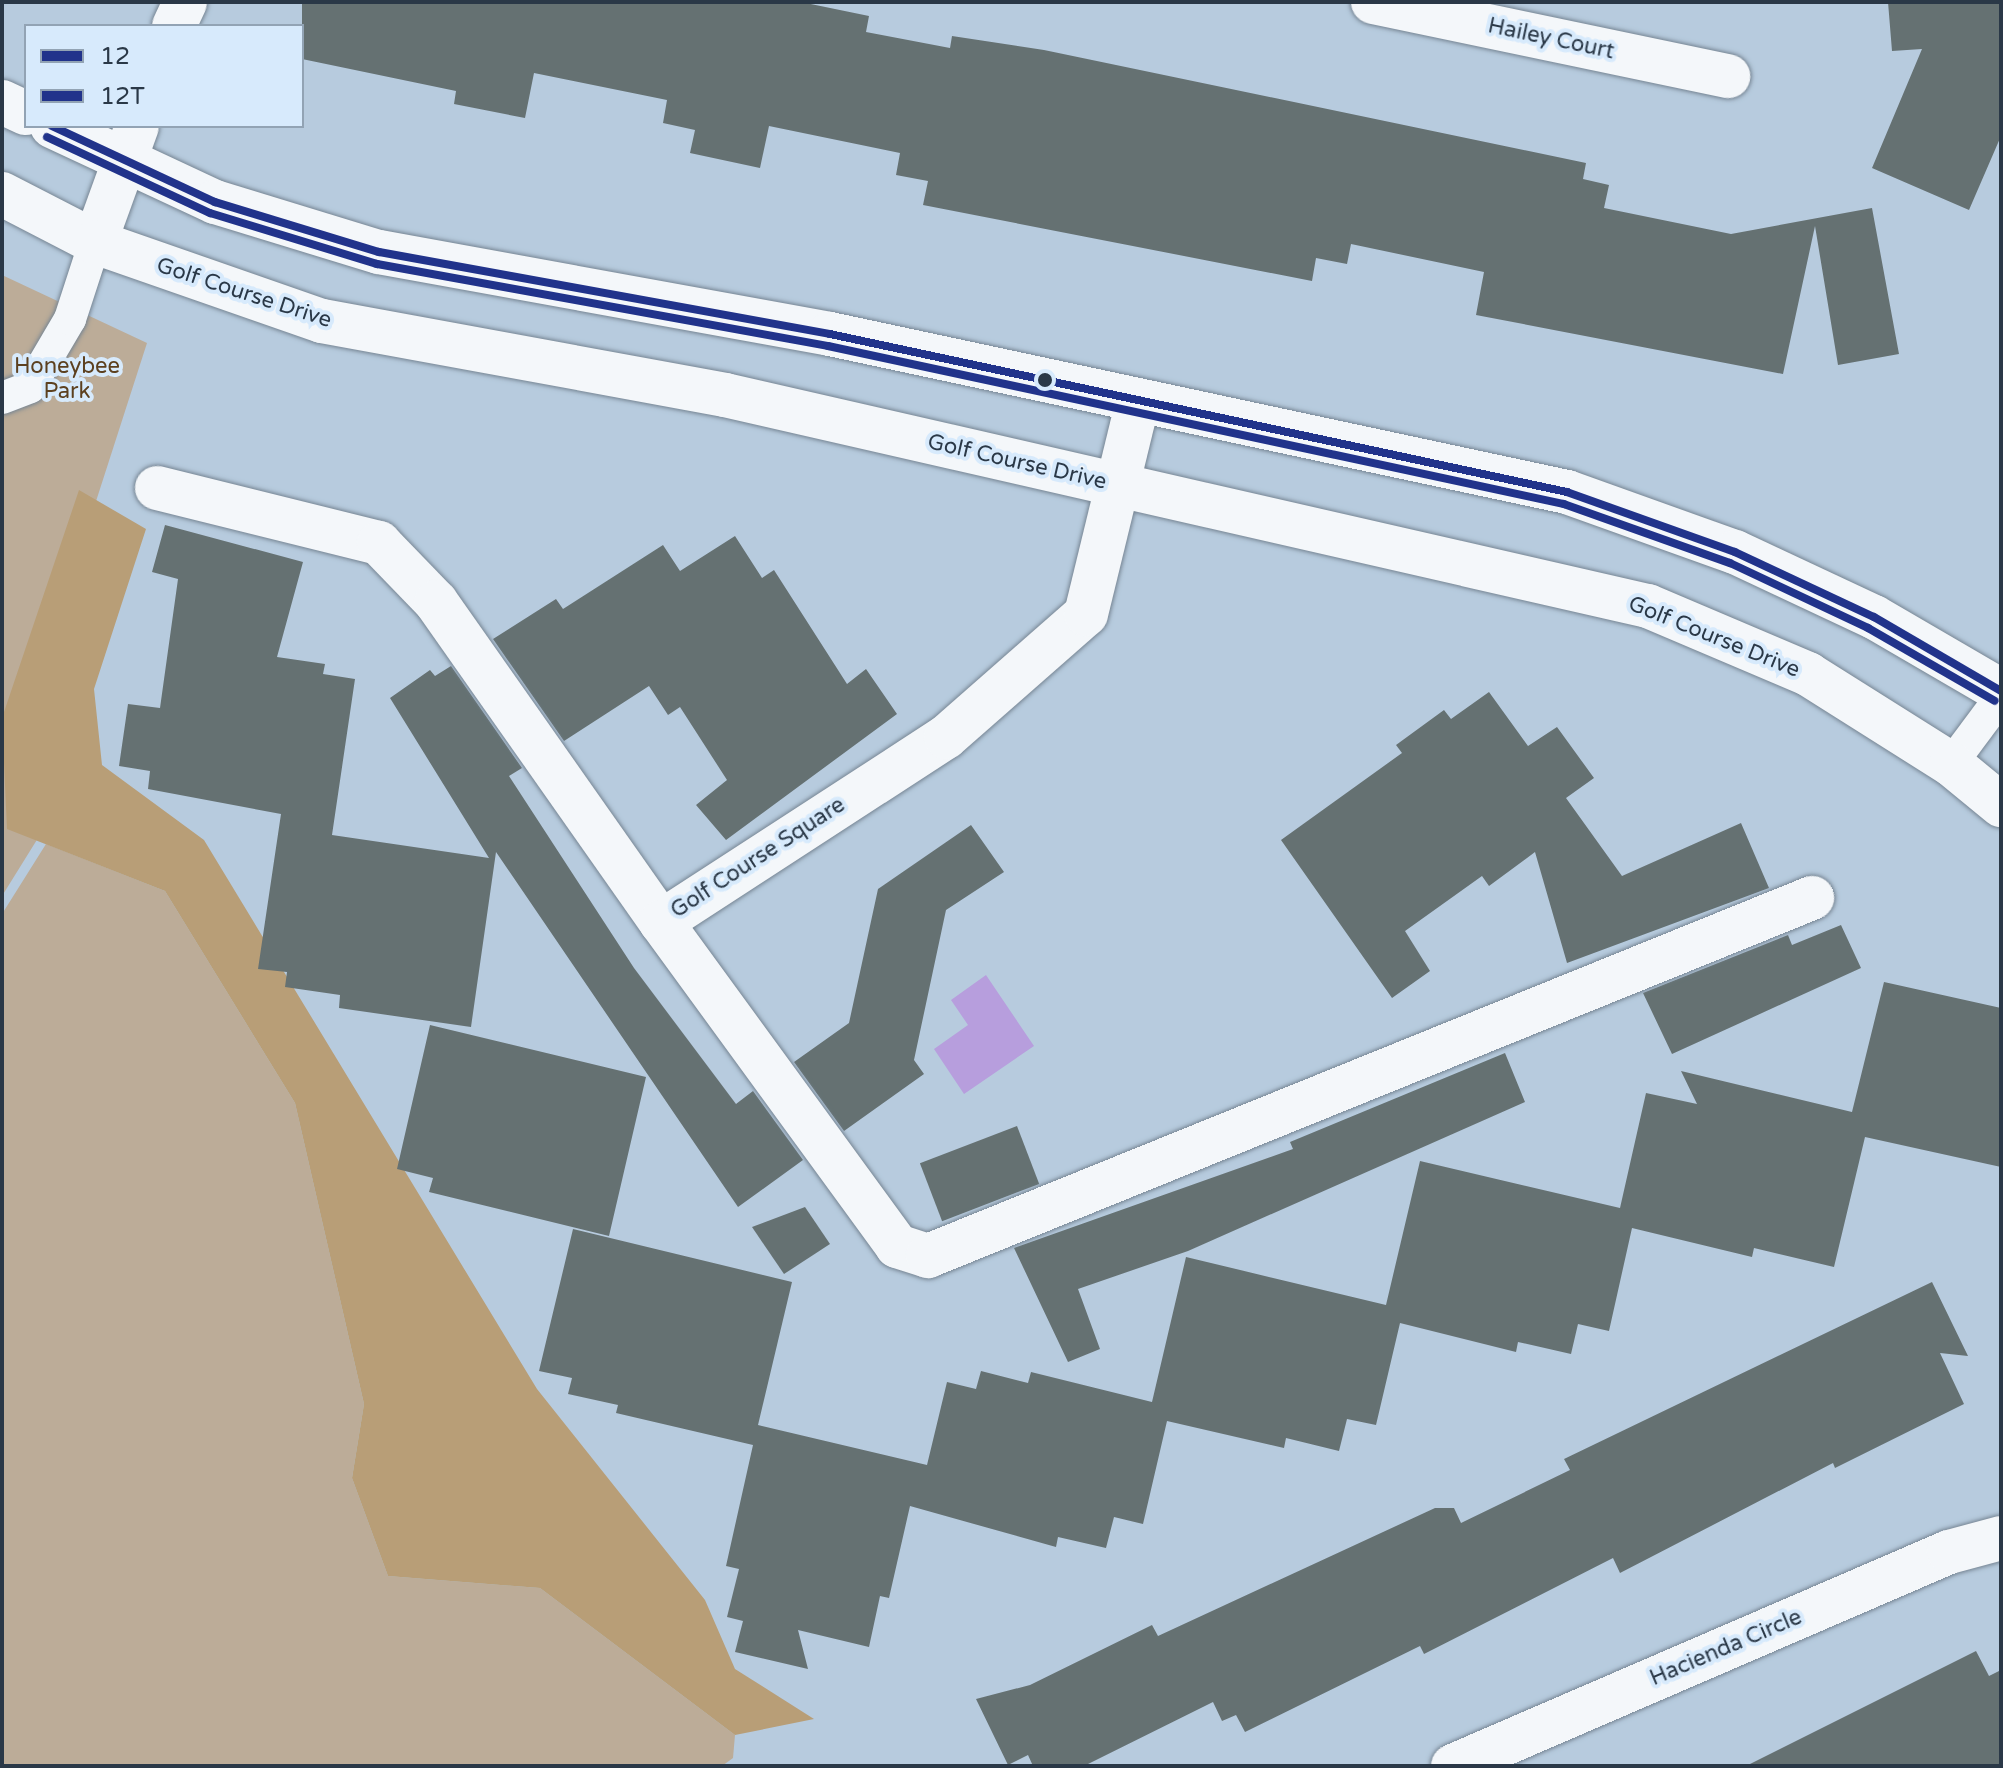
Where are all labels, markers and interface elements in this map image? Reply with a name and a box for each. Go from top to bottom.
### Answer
street label: Hailey Court [1485,13,1617,65]
legend [24,24,304,128]
text: 12 [100,42,130,71]
text: 12T [100,82,145,111]
street label: Golf Course Drive [153,252,335,334]
park label: Honeybee Park [14,353,120,404]
unlabelled marker [1037,372,1053,388]
street label: Golf Course Drive [925,429,1109,495]
street label: Golf Course Drive [1624,591,1804,683]
street label: Golf Course Square [666,792,850,924]
street label: Hacienda Circle [1646,1604,1806,1692]

